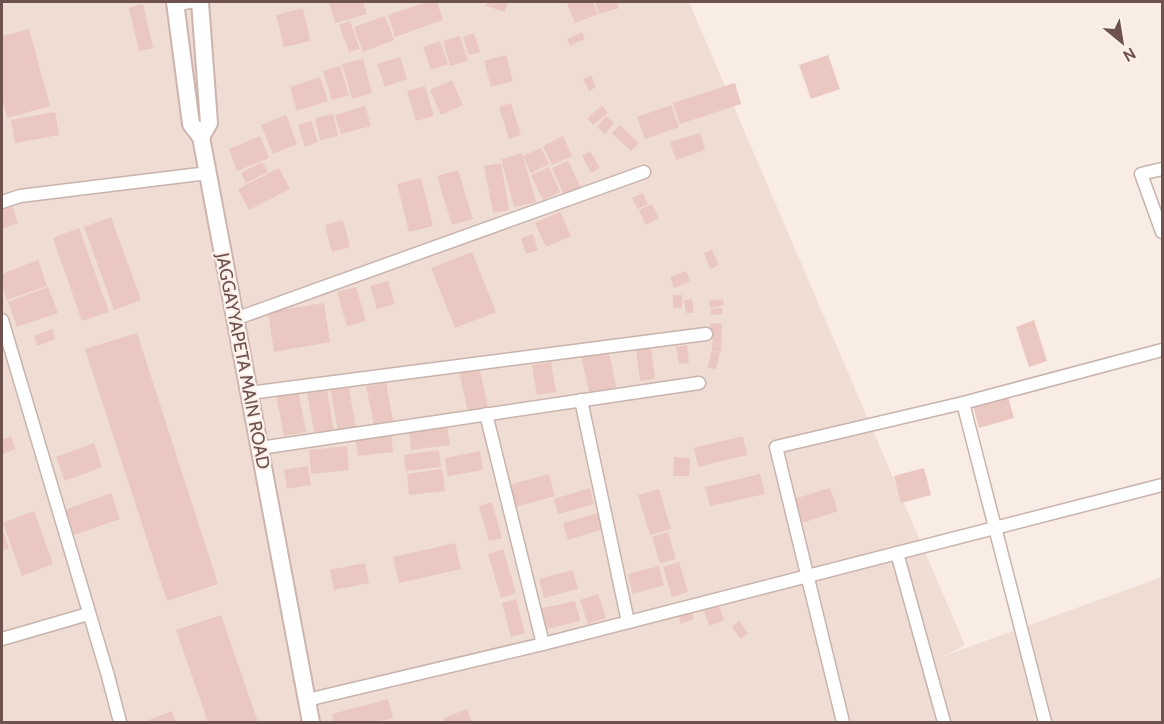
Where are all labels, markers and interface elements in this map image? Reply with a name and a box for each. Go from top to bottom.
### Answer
north arrow [1092,12,1152,72]
text: N [1120,44,1139,66]
street label: JAGGAYYAPETA MAIN ROAD [211,250,275,471]

